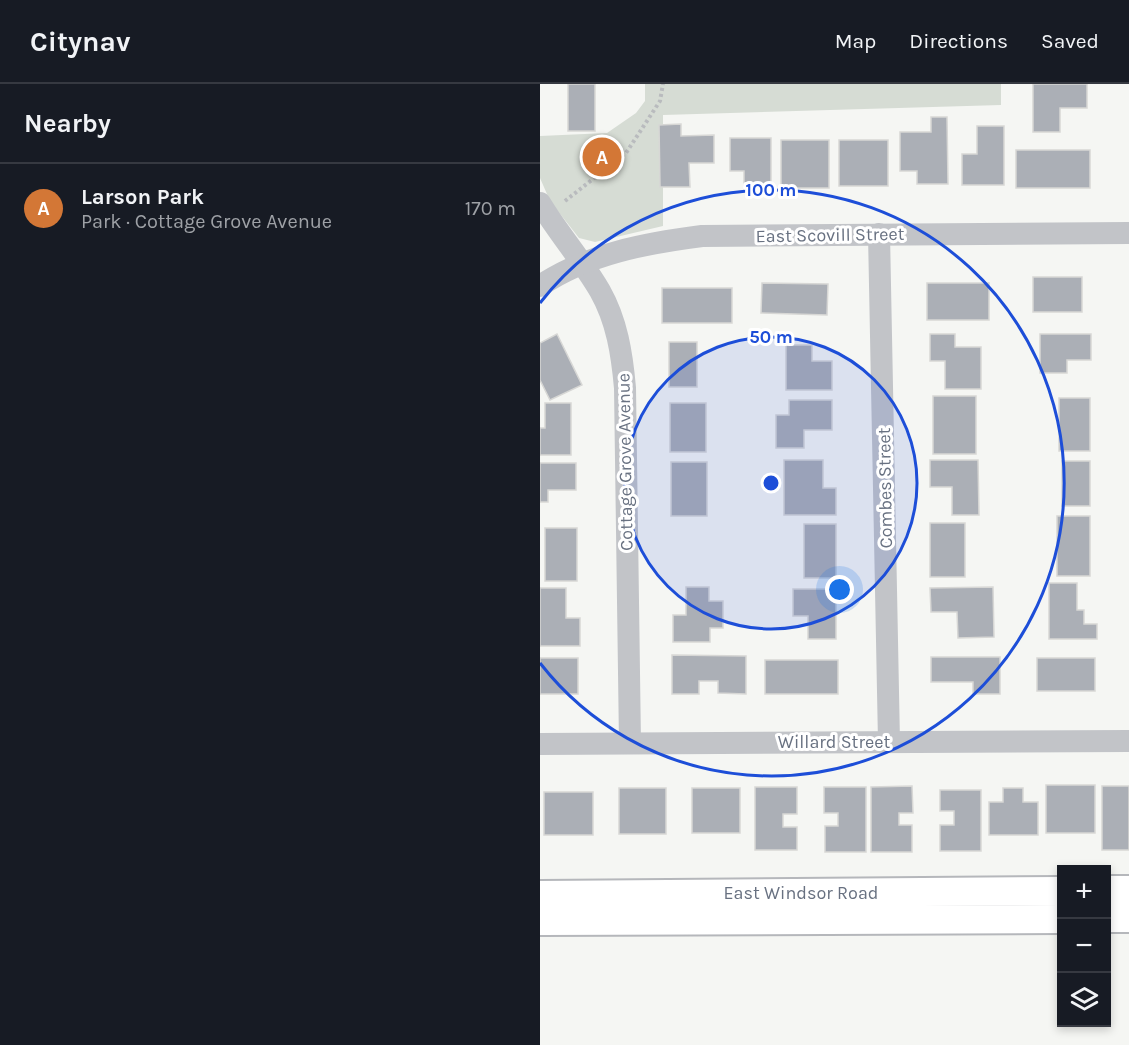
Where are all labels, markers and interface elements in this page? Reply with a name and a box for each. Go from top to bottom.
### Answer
text: Citynav [30,25,130,58]
text: Map [835,29,876,53]
text: Directions [909,29,1008,53]
text: Saved [1041,29,1099,53]
text: Nearby [24,108,111,139]
pin: A [582,134,622,180]
text: 100 m [746,179,796,201]
text: Larson Park [81,184,204,210]
text: A [37,197,50,220]
text: 170 m [465,197,516,220]
text: Park · Cottage Grove Avenue [81,210,332,233]
street label: East Scovill Street [755,223,905,247]
text: 50 m [749,326,793,348]
street label: Cottage Grove Avenue [612,373,638,551]
street label: Combes Street [873,427,897,549]
centre of rings [761,473,781,493]
your location [825,575,854,604]
street label: Willard Street [778,731,890,753]
map controls [1057,865,1111,1027]
button: + [1057,865,1111,919]
street label: East Windsor Road [723,882,879,904]
button: − [1057,919,1111,973]
button: layers [1057,973,1111,1027]

